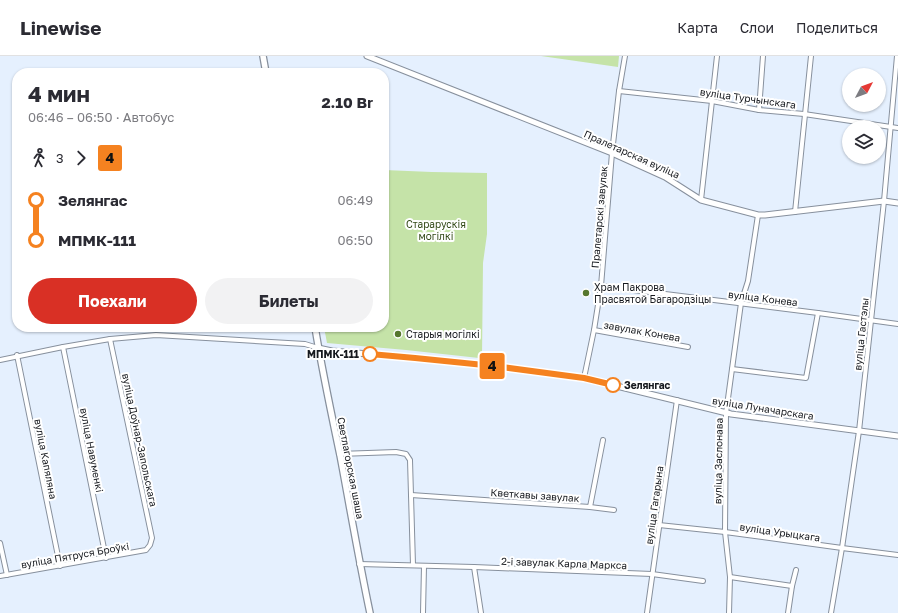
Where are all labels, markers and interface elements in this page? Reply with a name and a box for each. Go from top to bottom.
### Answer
text: Linewise [20,16,101,39]
text: Карта [677,19,718,36]
text: Слои [740,19,774,36]
text: Поделиться [796,19,878,36]
north arrow [842,68,886,112]
map controls [842,68,886,164]
text: 4 мин [28,80,90,107]
street label: вуліца Турчынскага [699,85,797,111]
text: 2.10 Br [321,93,373,111]
text: 06:46 – 06:50 · Автобус [28,109,174,125]
button: layers [842,120,886,164]
street label: Пралетарская вуліца [582,127,682,181]
icon: walk [28,147,50,169]
icon: forward [70,147,92,169]
text: 4 [106,149,114,166]
text: 3 [56,150,64,166]
street label: Пралетарскі завулак [589,165,609,269]
text: Зелянгас [58,191,127,209]
text: 06:49 [337,192,373,208]
park label: Старарускія могілкі [406,218,466,242]
text: МПМК-111 [58,231,136,249]
text: 06:50 [338,232,373,248]
button: Поехали [28,278,197,324]
button: Билеты [205,278,373,324]
place label: Храм Пакрова Прасвятой Багародзіцы [594,281,711,305]
marker: Храм Пакрова Прасвятой Багародзіцы [581,288,591,298]
street label: вуліца Конева [728,288,798,308]
street label: вуліца Гастэлы [851,297,871,371]
street label: завулак Конева [603,318,681,344]
place label: Старыя могілкі [406,328,480,340]
marker: Старыя могілкі [393,329,403,339]
marker: МПМК-111 [362,346,378,362]
place label: МПМК-111 [307,348,359,360]
line badge: 4 [479,353,505,379]
text: 4 [488,357,496,374]
street label: вуліца Доўнар-Запольскага [120,372,160,508]
marker: Зелянгас [605,377,621,393]
place label: Зелянгас [624,379,671,391]
street label: вуліца Луначарскага [711,394,815,422]
street label: вуліца Навуменкі [78,407,106,493]
street label: Светлагорская шаша [335,416,367,520]
street label: вуліца Капяляна [32,418,60,500]
street label: вуліца Заслонава [711,418,725,504]
street label: вуліца Гагарына [643,465,665,545]
street label: Кветкавы завулак [490,486,580,504]
street label: вуліца Урыцкага [739,520,821,544]
street label: вуліца Пятруся Броўкі [20,540,130,570]
street label: 2-і завулак Карла Маркса [501,555,627,571]

